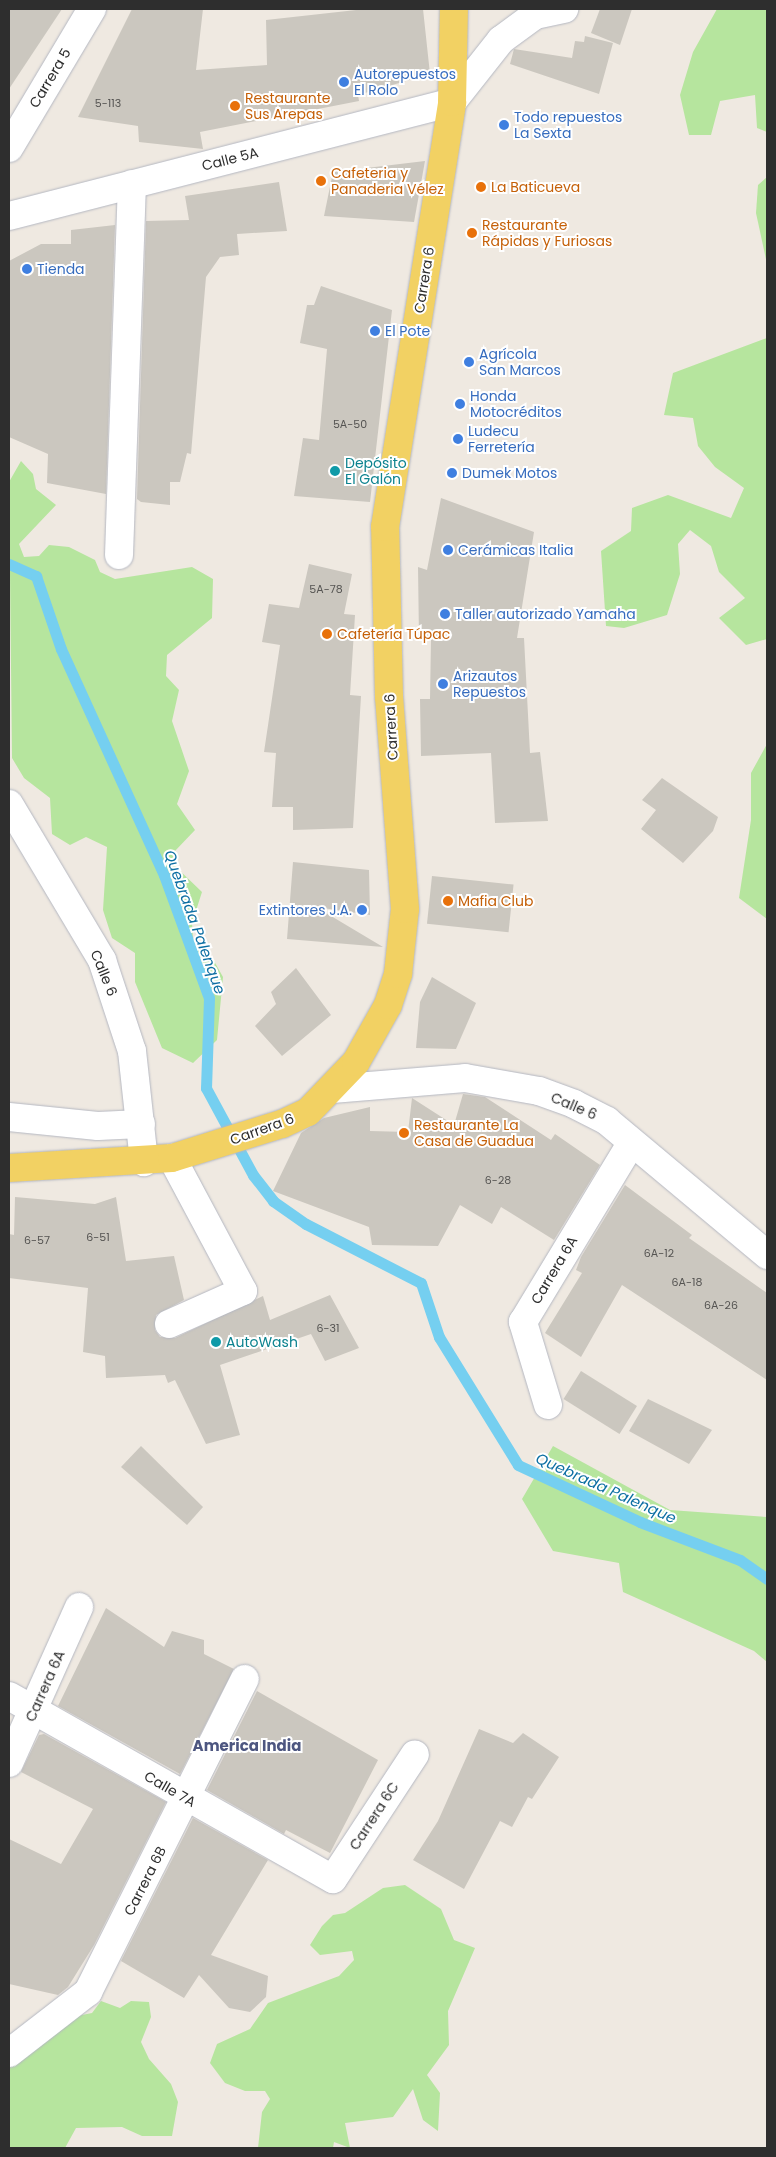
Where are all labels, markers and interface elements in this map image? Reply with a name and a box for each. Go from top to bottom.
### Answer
street label: Carrera 5 [26,45,74,111]
place label: Autorepuestos El Rolo [354,66,456,98]
marker: Autorepuestos El Rolo [338,76,350,88]
place label: Restaurante Sus Arepas [245,90,330,122]
house number: 5-113 [95,96,121,110]
marker: Restaurante Sus Arepas [229,100,241,112]
place label: Todo repuestos La Sexta [514,109,622,142]
marker: Todo repuestos La Sexta [498,119,510,131]
street label: Calle 5A [200,144,260,174]
place label: Cafeteria y Panaderia Vélez [331,165,444,198]
marker: Cafeteria y Panaderia Vélez [315,175,327,187]
place label: La Baticueva [491,179,580,195]
marker: La Baticueva [475,181,487,193]
place label: Restaurante Rápidas y Furiosas [482,217,612,250]
marker: Restaurante Rápidas y Furiosas [466,227,478,239]
street label: Carrera 6 [410,246,438,314]
place label: Tienda [37,261,85,277]
marker: Tienda [21,263,33,275]
place label: El Pote [385,323,430,339]
marker: El Pote [369,325,381,337]
place label: Agrícola San Marcos [479,346,561,378]
marker: Agrícola San Marcos [463,356,475,368]
place label: Honda Motocréditos [470,388,562,421]
marker: Honda Motocréditos [454,398,466,410]
house number: 5A-50 [333,417,367,431]
place label: Ludecu Ferretería [468,423,535,456]
marker: Ludecu Ferretería [452,433,464,445]
place label: Depósito El Galón [345,455,407,488]
marker: Depósito El Galón [329,465,341,477]
place label: Dumek Motos [462,465,557,481]
marker: Dumek Motos [446,467,458,479]
place label: Cerámicas Italia [458,542,573,558]
marker: Cerámicas Italia [442,544,454,556]
house number: 5A-78 [309,582,343,596]
place label: Taller autorizado Yamaha [455,606,636,622]
marker: Taller autorizado Yamaha [439,608,451,620]
place label: Cafetería Túpac [337,626,450,642]
marker: Cafetería Túpac [321,628,333,640]
place label: Arizautos Repuestos [453,668,526,700]
marker: Arizautos Repuestos [437,678,449,690]
street label: Carrera 6 [381,693,401,761]
water label: Quebrada Palenque [161,848,229,996]
place label: Mafia Club [458,893,533,909]
marker: Mafia Club [442,895,454,907]
place label: Extintores J.A. [259,902,352,918]
marker: Extintores J.A. [356,904,368,916]
street label: Calle 6 [87,947,121,999]
street label: Calle 6 [548,1089,600,1123]
street label: Carrera 6 [228,1110,296,1148]
place label: Restaurante La Casa de Guadua [414,1117,534,1150]
marker: Restaurante La Casa de Guadua [398,1127,410,1139]
house number: 6-28 [485,1173,511,1187]
house number: 6-51 [86,1230,110,1244]
house number: 6-57 [24,1233,50,1247]
street label: Carrera 6A [527,1233,581,1307]
house number: 6A-12 [644,1246,674,1260]
house number: 6A-18 [672,1275,702,1289]
house number: 6A-26 [704,1298,738,1312]
house number: 6-31 [316,1321,340,1335]
place label: AutoWash [226,1334,298,1350]
marker: AutoWash [210,1336,222,1348]
water label: Quebrada Palenque [533,1449,679,1527]
street label: Carrera 6A [22,1648,68,1724]
district label: America India [193,1737,301,1755]
street label: Calle 7A [141,1768,199,1810]
street label: Carrera 6C [346,1779,402,1853]
street label: Carrera 6B [120,1844,170,1918]

